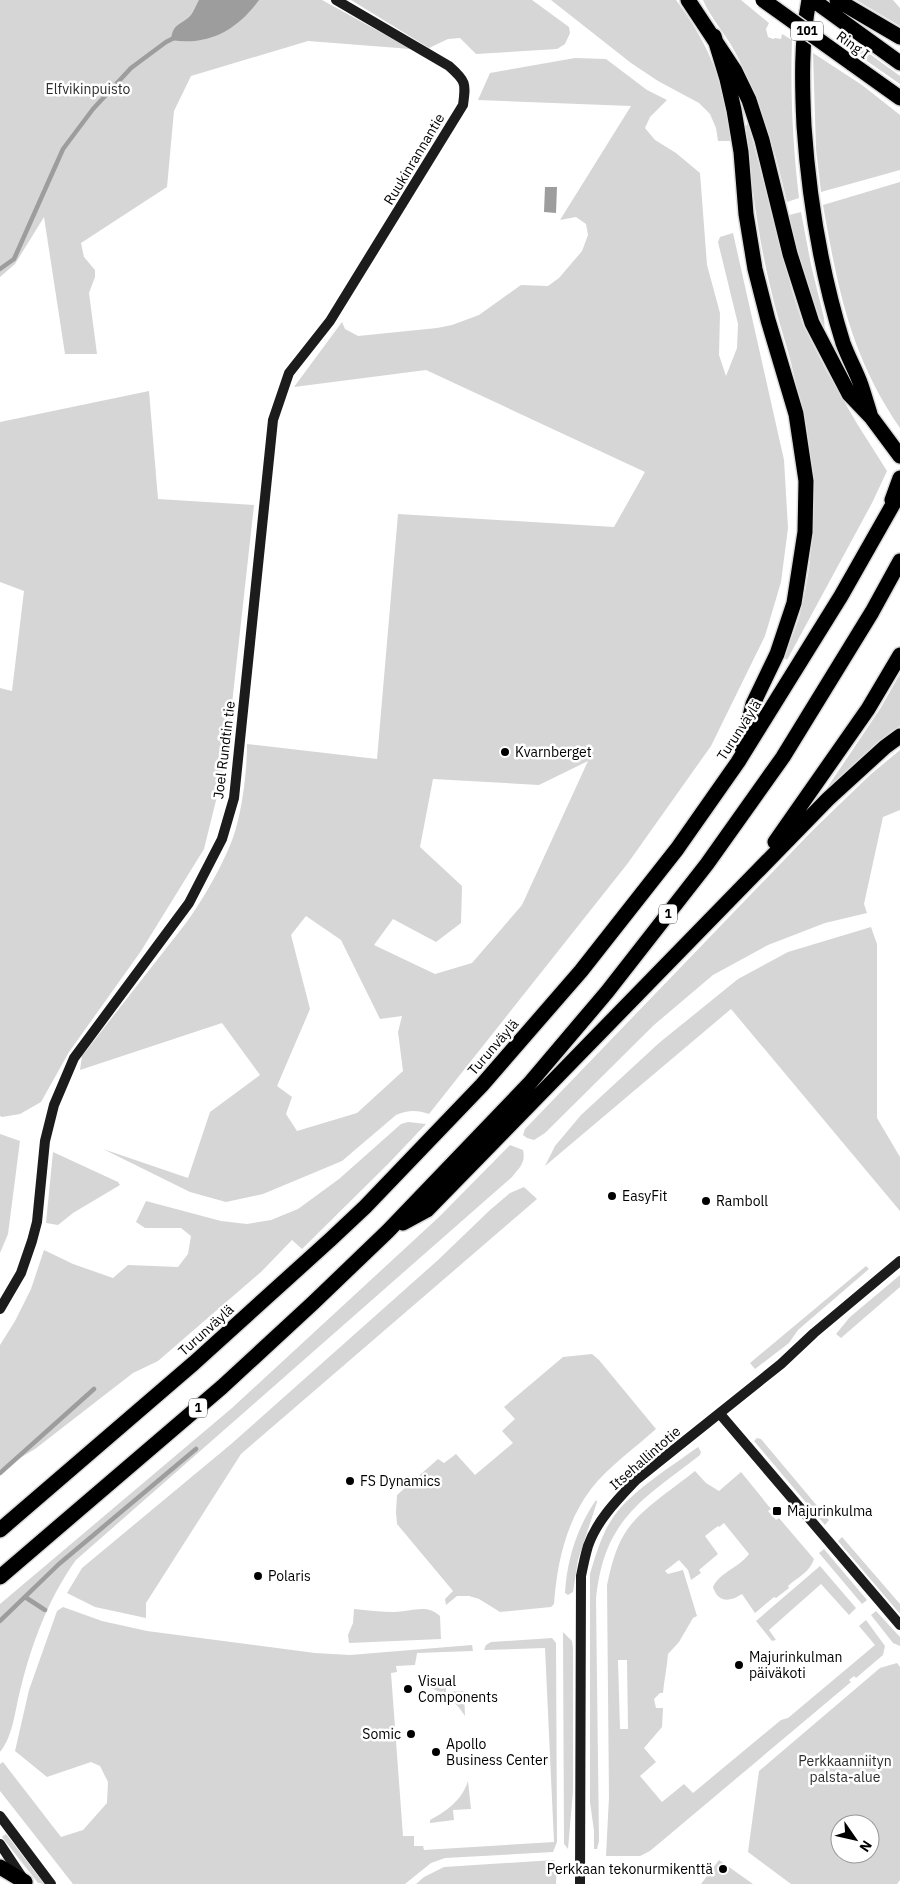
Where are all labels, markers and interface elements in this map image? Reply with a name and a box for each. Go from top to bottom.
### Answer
road number: 101 [791,22,823,40]
street label: Ring I [833,27,873,63]
park label: Elfvikinpuisto [46,80,131,98]
street label: Ruukinrannantie [380,110,449,208]
street label: Turunväylä [713,696,766,764]
street label: Joel Rundtin tie [209,700,239,800]
place label: Kvarnberget [515,743,592,761]
marker: Kvarnberget [499,746,511,758]
road number: 1 [659,904,677,924]
street label: Turunväylä [464,1015,523,1079]
place label: EasyFit [622,1187,668,1205]
marker: EasyFit [606,1190,618,1202]
place label: Ramboll [716,1192,768,1210]
marker: Ramboll [700,1195,712,1207]
street label: Turunväylä [174,1300,238,1360]
road number: 1 [189,1399,207,1418]
street label: Itsehallintotie [606,1422,684,1494]
place label: FS Dynamics [360,1472,441,1490]
marker: FS Dynamics [344,1475,356,1487]
place label: Majurinkulma [787,1502,873,1520]
marker: Majurinkulma [771,1505,783,1517]
place label: Polaris [268,1567,311,1585]
marker: Polaris [252,1570,264,1582]
place label: Majurinkulman päiväkoti [749,1648,843,1682]
marker: Majurinkulman päiväkoti [733,1659,745,1671]
place label: Visual Components [418,1672,498,1706]
marker: Visual Components [402,1683,414,1695]
place label: Somic [362,1725,401,1743]
marker: Somic [405,1728,417,1740]
place label: Apollo Business Center [446,1735,548,1769]
marker: Apollo Business Center [430,1746,442,1758]
park label: Perkkaanniityn palsta-alue [798,1752,892,1786]
north arrow [830,1814,880,1864]
text: N [855,1837,876,1856]
place label: Perkkaan tekonurmikenttä [547,1860,714,1878]
marker: Perkkaan tekonurmikenttä [717,1863,729,1875]

